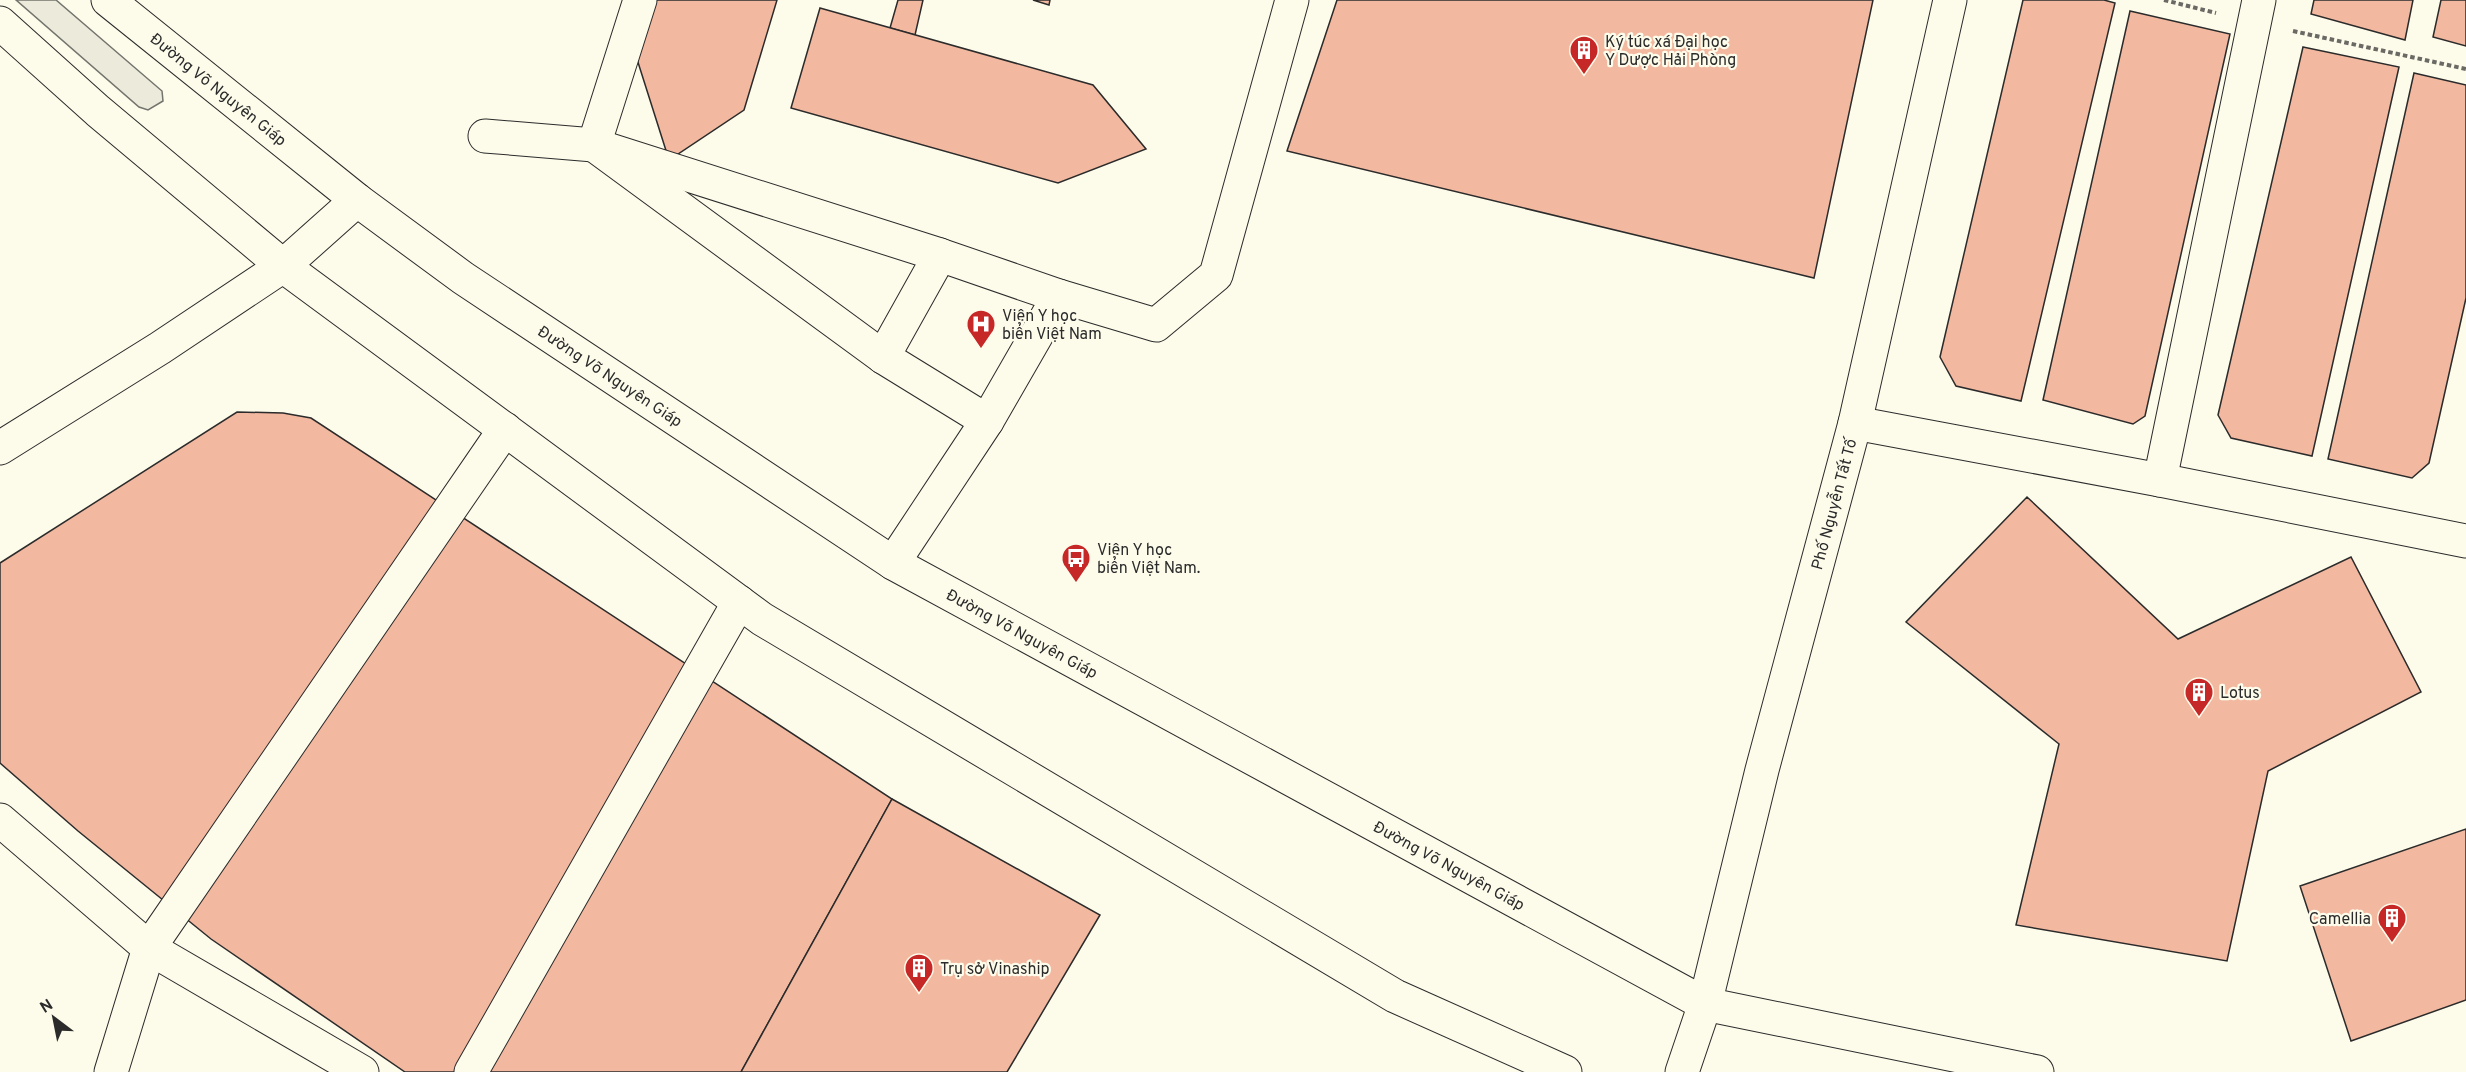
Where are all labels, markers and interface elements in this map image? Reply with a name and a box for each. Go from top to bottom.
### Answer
street label: Đường Võ Nguyên Giáp [145,30,290,151]
place label: Ký túc xá Đại học Y Dược Hải Phòng [1605,33,1736,71]
building icon: Ký túc xá Đại học Y Dược Hải Phòng [1568,34,1600,76]
place label: Viện Y học biển Việt Nam [1002,307,1102,345]
hospital icon: Viện Y học biển Việt Nam [965,308,997,350]
street label: Đường Võ Nguyên Giáp [533,322,686,433]
street label: Phố Nguyễn Tất Tố [1808,435,1863,572]
place label: Viện Y học biển Việt Nam. [1097,541,1200,579]
bus stop icon: Viện Y học biển Việt Nam. [1060,542,1092,584]
street label: Đường Võ Nguyên Giáp [942,586,1101,684]
building icon: Lotus [2183,676,2215,718]
place label: Lotus [2220,684,2260,704]
street label: Đường Võ Nguyên Giáp [1369,818,1528,916]
building icon: Camellia [2376,902,2408,944]
place label: Camellia [2309,910,2371,930]
building icon: Trụ sở Vinaship [903,952,935,994]
place label: Trụ sở Vinaship [940,960,1050,980]
north arrow [24,988,84,1048]
text: N [37,995,57,1019]

